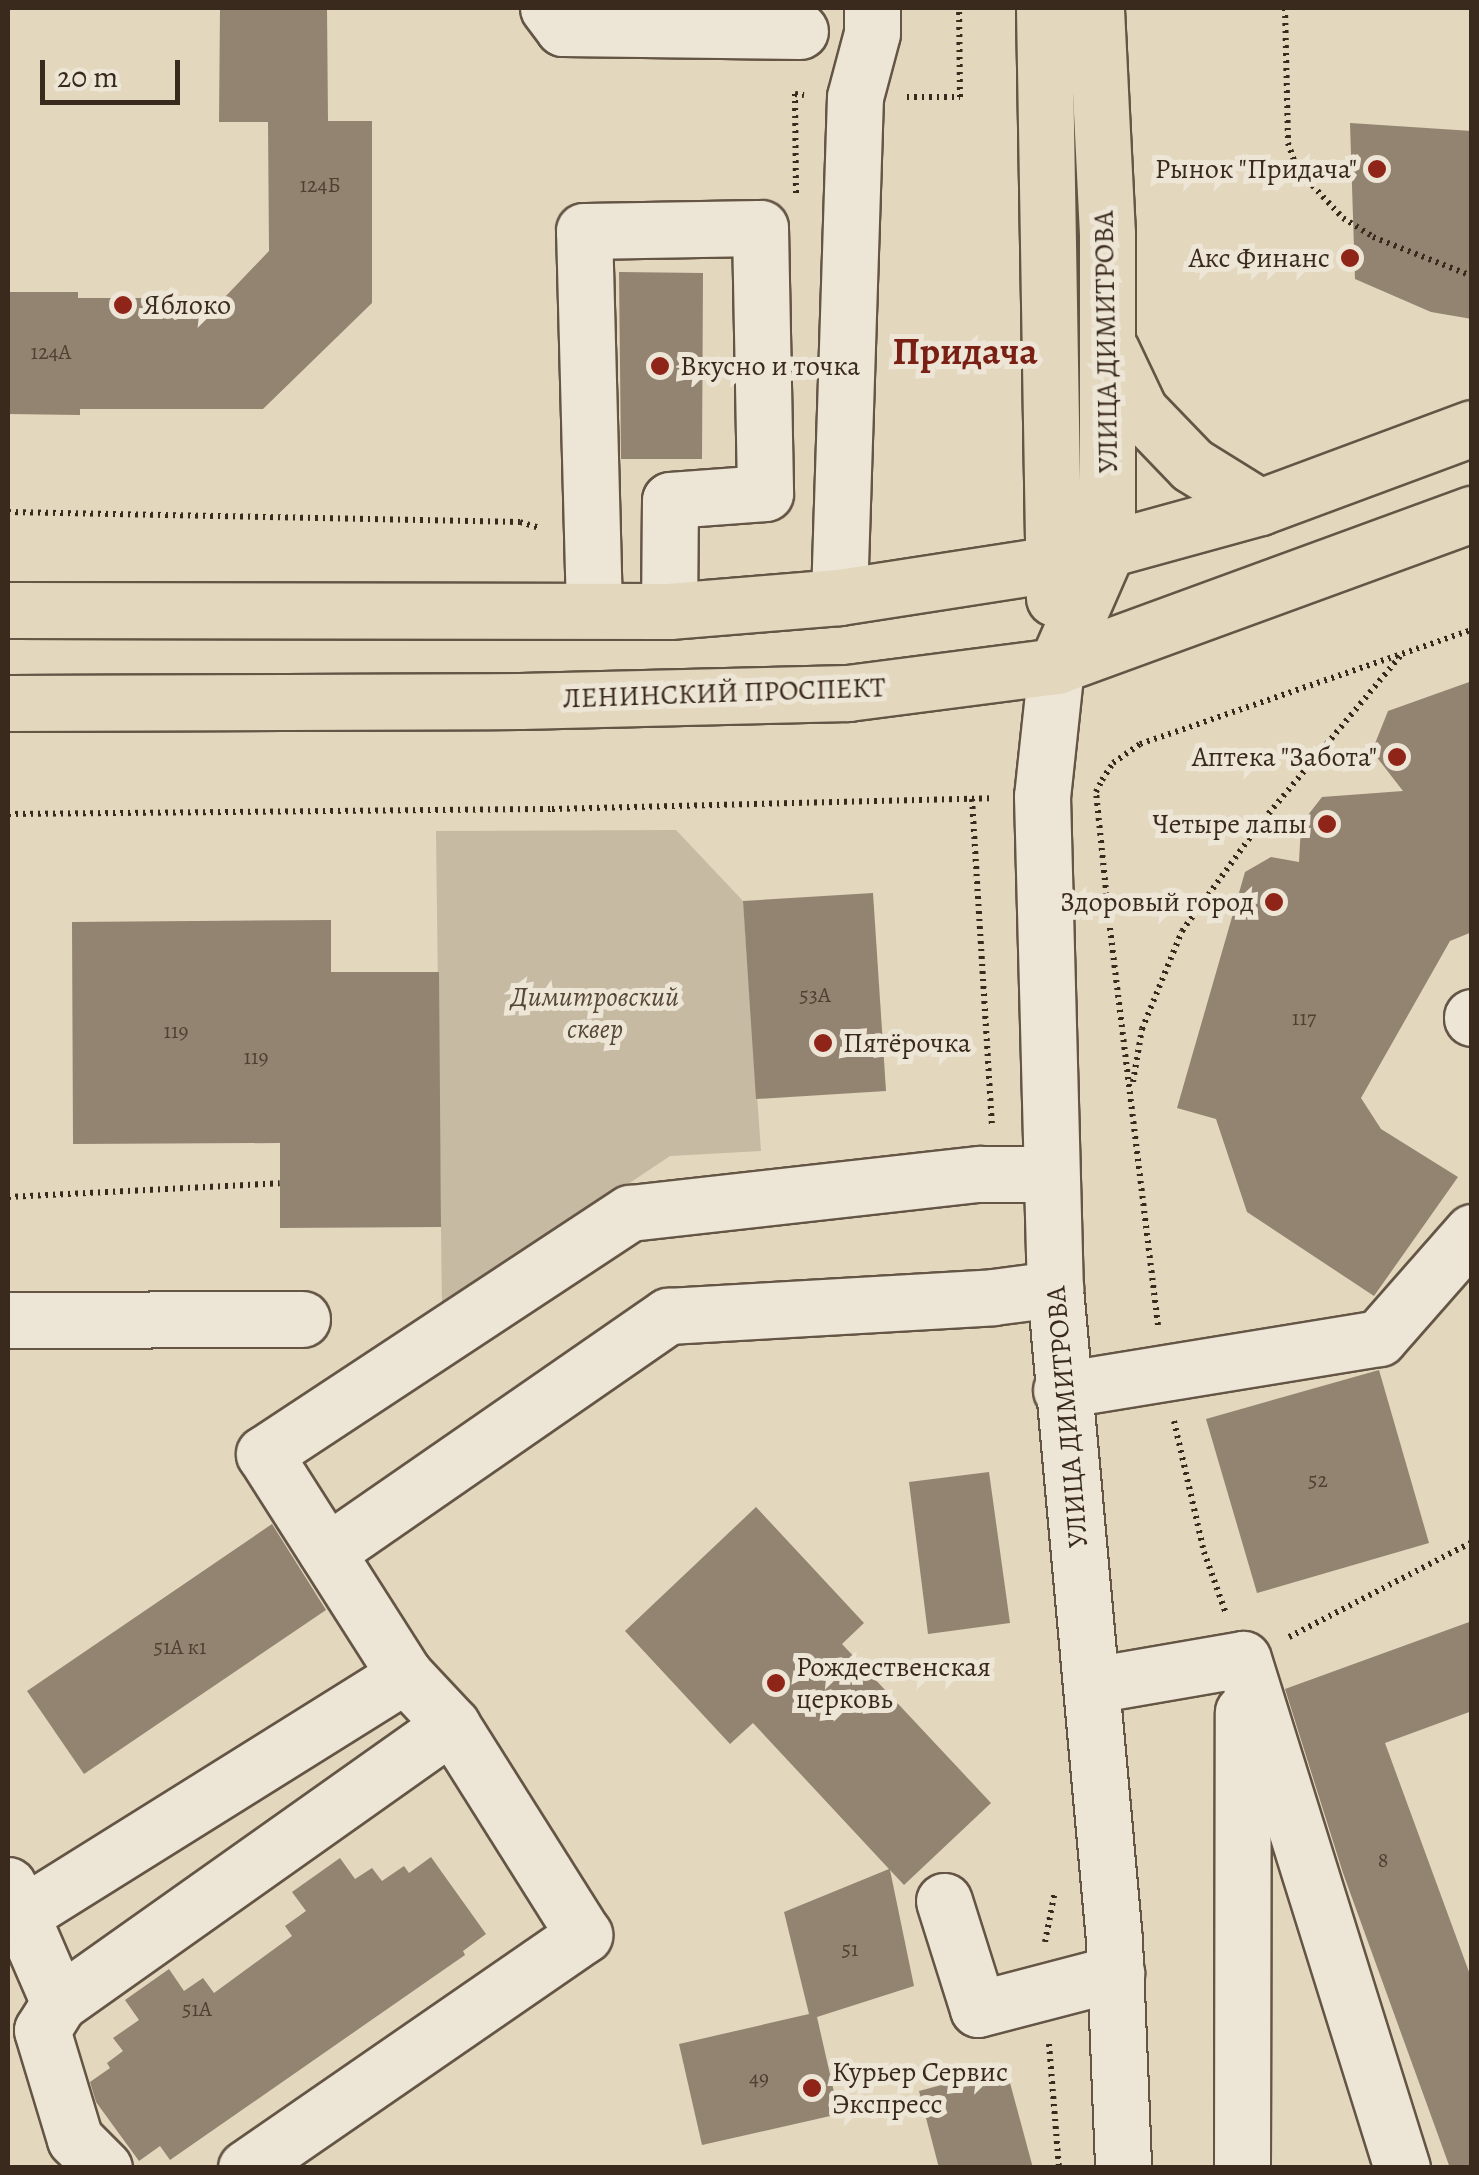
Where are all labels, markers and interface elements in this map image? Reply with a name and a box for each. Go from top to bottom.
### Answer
scale bar [45,40,185,102]
text: 20 m [57,57,118,97]
place label: Рынок "Придача" [1154,152,1357,186]
marker: Рынок "Придача" [1366,158,1388,180]
house number: 124Б [299,173,341,199]
street label: УЛИЦА ДИМИТРОВА [1087,210,1125,474]
place label: Акс Финанс [1189,241,1330,275]
marker: Акс Финанс [1339,247,1361,269]
place label: Яблоко [143,288,231,322]
marker: Яблоко [112,294,134,316]
district label: Придача [893,329,1037,375]
house number: 124А [31,340,71,366]
place label: Вкусно и точка [680,349,860,383]
marker: Вкусно и точка [649,355,671,377]
street label: ЛЕНИНСКИЙ ПРОСПЕКТ [562,671,886,715]
place label: Аптека "Забота" [1191,740,1377,774]
marker: Аптека "Забота" [1386,746,1408,768]
place label: Четыре лапы [1152,807,1307,841]
marker: Четыре лапы [1316,813,1338,835]
place label: Здоровый город [1060,885,1254,919]
marker: Здоровый город [1263,891,1285,913]
park label: Димитровский сквер [511,980,679,1046]
house number: 53А [799,983,831,1009]
house number: 117 [1292,1006,1316,1032]
house number: 119 [163,1019,189,1045]
place label: Пятёрочка [843,1026,971,1060]
marker: Пятёрочка [812,1032,834,1054]
house number: 119 [243,1045,269,1071]
street label: УЛИЦА ДИМИТРОВА [1039,1285,1095,1549]
house number: 52 [1308,1468,1328,1494]
house number: 51А к1 [153,1635,207,1661]
place label: Рождественская церковь [796,1650,991,1716]
marker: Рождественская церковь [765,1672,787,1694]
house number: 8 [1378,1848,1388,1874]
house number: 51 [842,1937,858,1963]
house number: 51А [182,1997,212,2023]
place label: Курьер Сервис Экспресс [832,2055,1008,2121]
house number: 49 [749,2066,769,2092]
marker: Курьер Сервис Экспресс [801,2077,823,2099]

